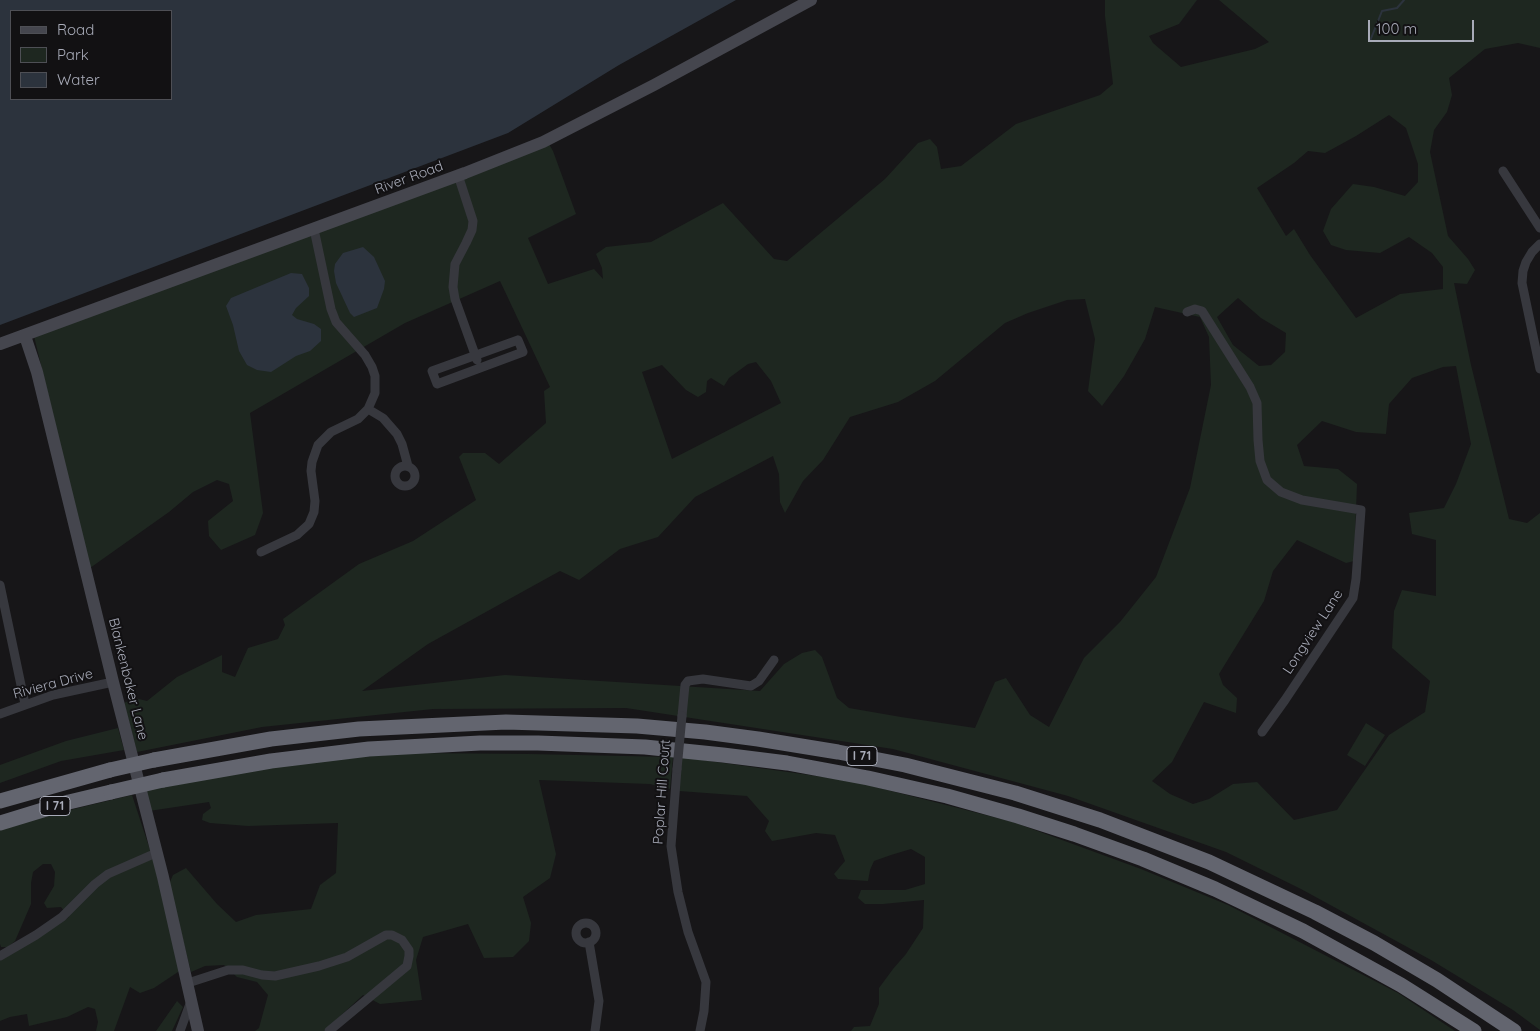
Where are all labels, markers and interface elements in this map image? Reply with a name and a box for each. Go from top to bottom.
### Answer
legend [10,10,172,100]
scale bar [1370,10,1476,42]
text: 100 m [1376,19,1417,38]
text: Road [57,20,94,39]
text: Park [57,45,89,64]
text: Water [57,70,100,89]
street label: River Road [373,158,445,198]
street label: Longview Lane [1279,587,1347,677]
street label: Blankenbaker Lane [105,616,151,742]
street label: Riviera Drive [11,665,95,703]
street label: Poplar Hill Court [650,739,674,845]
road number: I 71 [847,746,877,766]
road number: I 71 [40,796,70,816]

